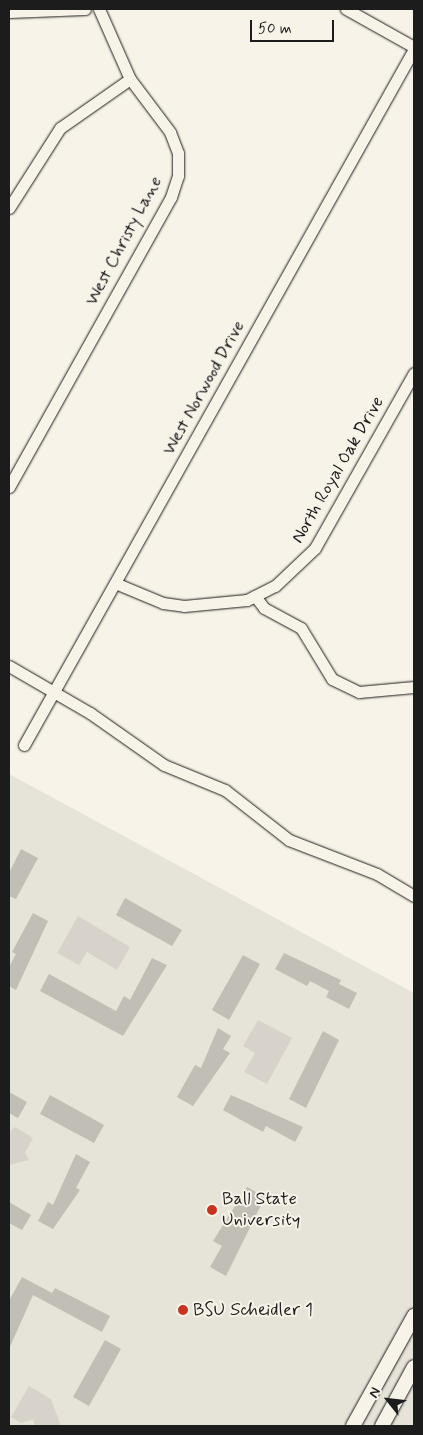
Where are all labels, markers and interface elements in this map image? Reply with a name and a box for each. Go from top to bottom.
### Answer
scale bar [253,10,337,42]
text: 50 m [258,19,292,39]
street label: West Christy Lane [81,174,167,308]
street label: West Norwood Drive [158,318,250,458]
street label: North Royal Oak Drive [287,393,389,547]
place label: Ball State University [222,1189,300,1232]
marker: Ball State University [206,1204,218,1216]
place label: BSU Scheidler 1 [193,1299,313,1321]
marker: BSU Scheidler 1 [177,1304,189,1316]
north arrow [363,1375,413,1425]
text: N [365,1384,385,1401]

